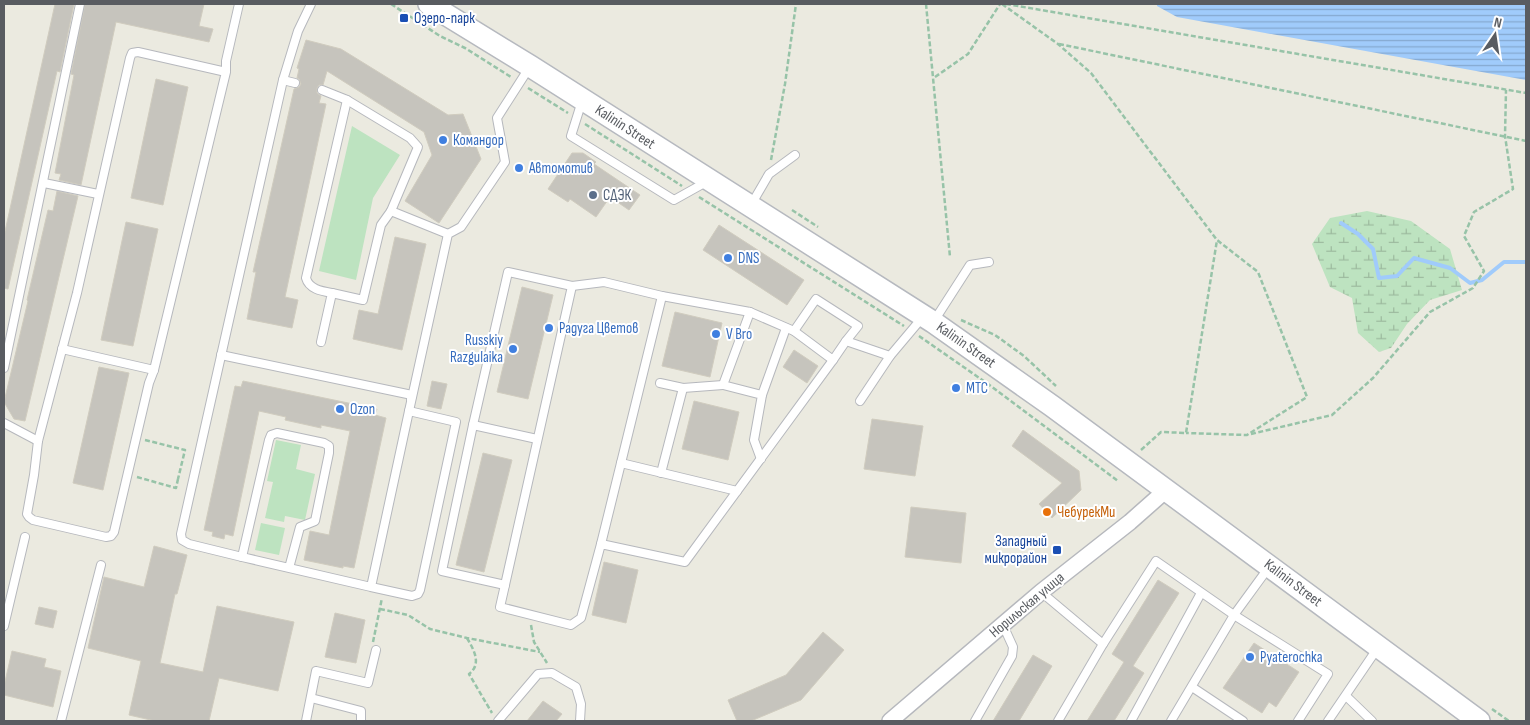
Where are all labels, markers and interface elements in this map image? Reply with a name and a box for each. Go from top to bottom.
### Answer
place label: Озеро-парк [414,9,475,28]
north arrow [1470,10,1520,60]
marker: Озеро-парк [398,12,410,24]
text: N [1492,14,1503,32]
street label: Kalinin Street [591,101,659,154]
place label: Командор [453,131,504,150]
marker: Командор [437,134,449,146]
place label: Автомотив [528,159,593,178]
marker: Автомотив [513,162,525,174]
place label: СДЭК [603,186,631,205]
marker: СДЭК [587,189,599,201]
place label: DNS [738,249,759,268]
marker: DNS [722,252,734,264]
street label: Kalinin Street [933,318,1000,373]
place label: Радуга Цветов [559,319,638,338]
marker: Радуга Цветов [543,322,555,334]
place label: V Bro [726,325,752,344]
marker: V Bro [710,328,722,340]
place label: Russkiy Razgulaika [450,331,503,367]
marker: Russkiy Razgulaika [507,343,519,355]
place label: МТС [966,379,988,398]
marker: МТС [950,382,962,394]
place label: Ozon [350,400,375,419]
marker: Ozon [334,403,346,415]
place label: ЧебурекМи [1057,503,1115,522]
marker: ЧебурекМи [1041,506,1053,518]
place label: Западный микрорайон [985,532,1047,568]
marker: Западный микрорайон [1051,544,1063,556]
street label: Kalinin Street [1260,555,1326,611]
street label: Норильская улица [986,568,1069,642]
place label: Pyaterochka [1260,648,1323,667]
marker: Pyaterochka [1244,651,1256,663]

